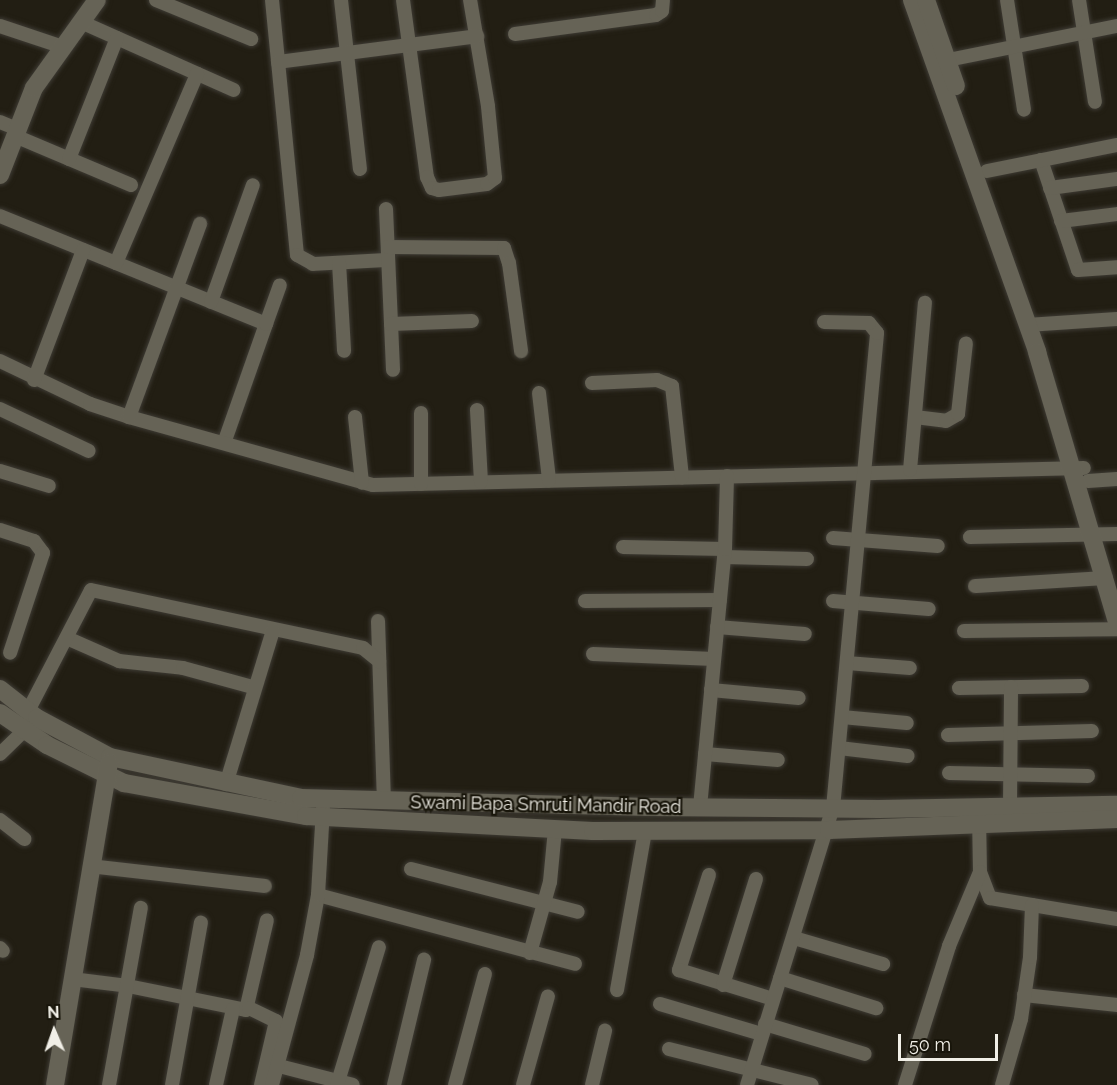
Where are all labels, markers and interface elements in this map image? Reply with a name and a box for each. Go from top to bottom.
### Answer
street label: Swami Bapa Smruti Mandir Road [410,792,682,818]
north arrow [24,1001,84,1061]
text: N [47,1003,60,1022]
scale bar [901,1022,1002,1060]
text: 50 m [909,1034,951,1055]

